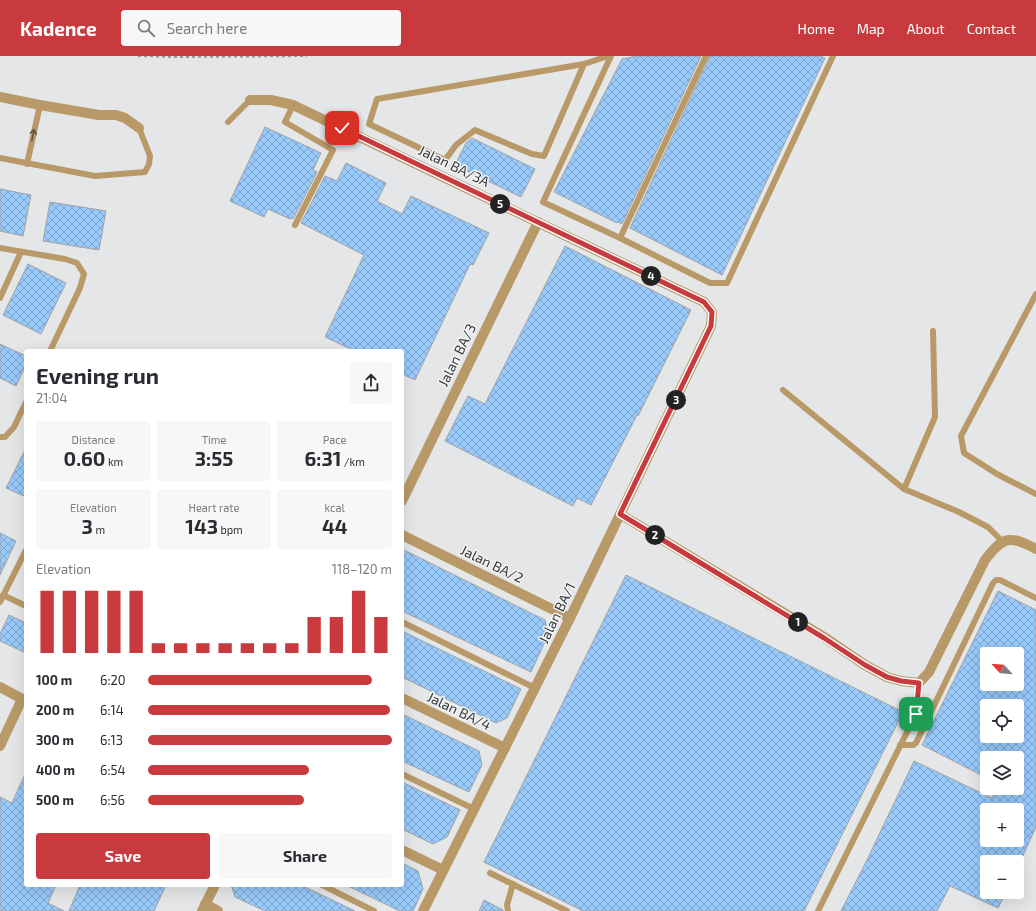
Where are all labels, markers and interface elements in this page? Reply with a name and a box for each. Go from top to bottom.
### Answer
search box [121,10,401,46]
text: Kadence [20,17,97,40]
icon: search [135,17,157,39]
text: Search here [167,19,247,37]
text: Home [798,20,835,37]
text: Map [857,20,885,37]
text: About [907,20,945,37]
text: Contact [967,20,1016,37]
pin [325,111,359,145]
icon: check [331,117,353,139]
one-way arrow [30,128,38,141]
street label: Jalan BA/3A [416,141,493,190]
pin: 5 [490,194,510,214]
text: 5 [497,197,503,210]
pin: 4 [641,266,661,286]
text: 4 [647,269,655,282]
street label: Jalan BA/3 [434,321,479,389]
text: Evening run [36,362,159,388]
button: share [350,362,392,404]
text: 21:04 [36,390,67,406]
pin: 3 [666,390,686,410]
text: 3 [673,393,679,406]
text: Distance [72,433,115,446]
text: Time [202,433,226,446]
text: Pace [323,433,347,446]
text: 0.60 [64,446,105,470]
text: 3:55 [195,446,233,470]
text: 6:31 [305,446,341,470]
text: km [105,455,123,468]
text: /km [341,455,365,468]
text: Elevation [70,501,117,514]
text: Heart rate [189,501,239,514]
text: kcal [325,501,345,514]
text: 3 [82,514,93,538]
text: 143 [185,514,218,538]
text: 44 [322,514,347,538]
text: m [93,523,105,536]
text: bpm [218,523,243,536]
pin: 2 [645,525,665,545]
text: 2 [652,528,658,541]
street label: Jalan BA/2 [458,541,527,586]
text: Elevation [36,561,91,577]
text: 118–120 m [332,561,392,577]
street label: Jalan BA/1 [534,580,579,646]
pin: 1 [788,612,808,632]
text: 1 [796,615,800,628]
north arrow [980,647,1024,691]
map controls [980,647,1024,899]
text: 100 m [36,672,72,688]
text: 6:20 [100,672,126,688]
street label: Jalan BA/4 [425,688,494,733]
pin [899,697,933,731]
button: locate [980,699,1024,743]
text: 200 m [36,702,74,718]
text: 6:14 [100,702,124,718]
icon: arrive [905,703,927,725]
text: 300 m [36,732,74,748]
text: 6:13 [100,732,123,748]
button: layers [980,751,1024,795]
text: 400 m [36,762,75,778]
text: 6:54 [100,762,125,778]
text: 500 m [36,792,74,808]
text: 6:56 [100,792,125,808]
button: + [980,803,1024,847]
button: Save [36,833,210,879]
button: Share [218,833,392,879]
button: − [980,855,1024,899]

